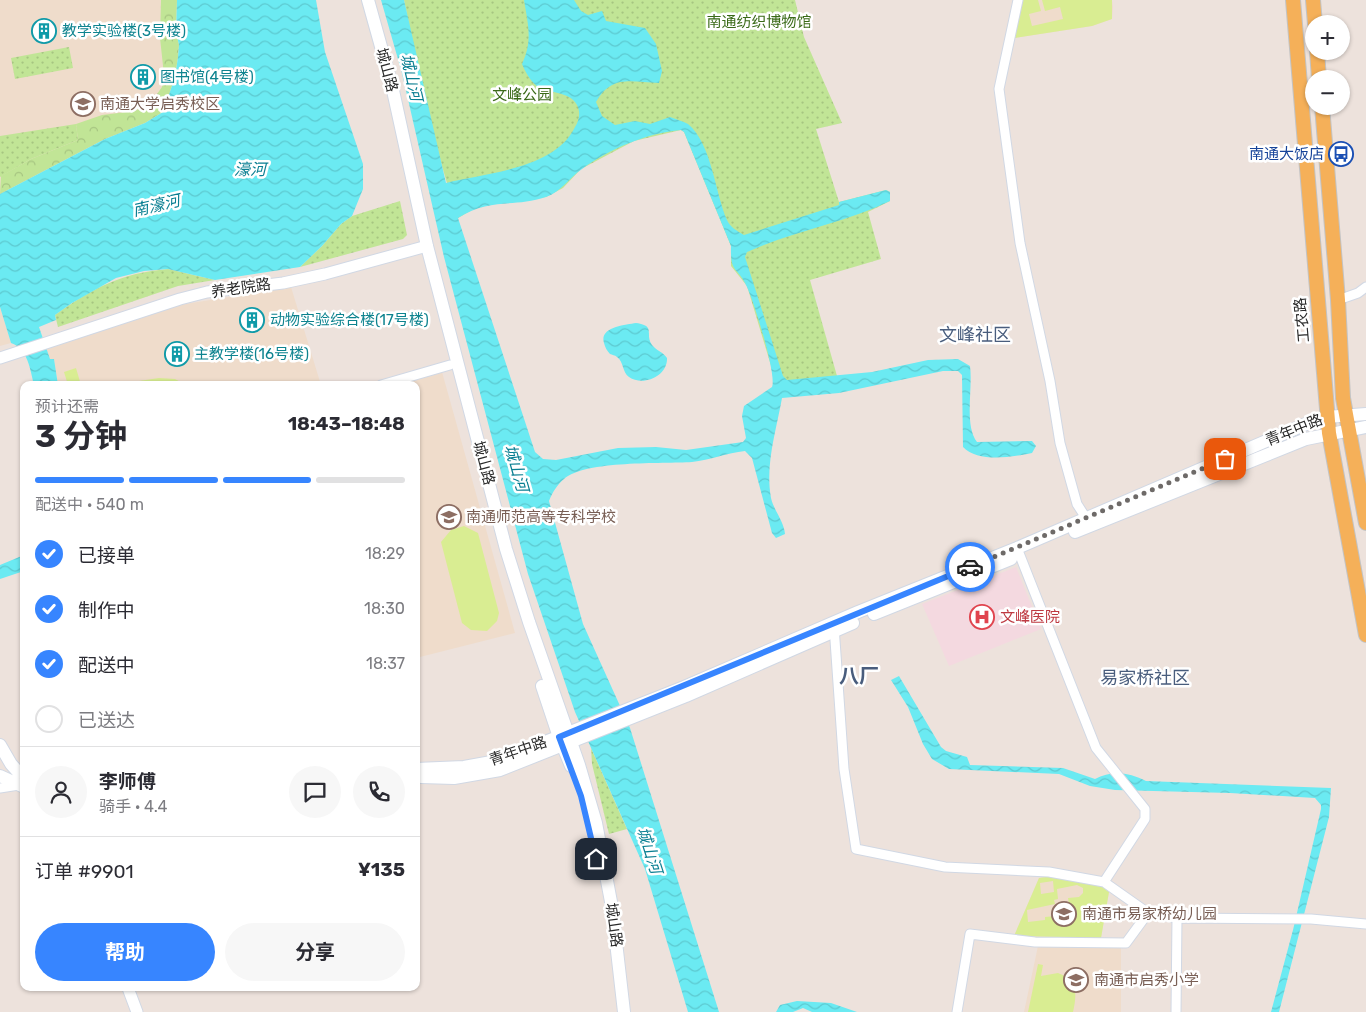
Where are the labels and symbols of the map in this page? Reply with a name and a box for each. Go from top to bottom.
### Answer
park label: 南通纺织博物馆 [706,13,812,31]
building icon: 教学实验楼(3号楼) [31,18,57,44]
place label: 教学实验楼(3号楼) [62,22,186,40]
street label: 城山路 [372,46,402,94]
water label: 城山河 [397,52,427,106]
building icon: 图书馆(4号楼) [130,64,156,90]
place label: 图书馆(4号楼) [160,68,254,86]
park label: 文峰公园 [492,86,552,104]
school or university icon: 南通大学启秀校区 [70,91,96,117]
place label: 南通大学启秀校区 [100,95,220,113]
bus stop icon: 南通大饭店 [1328,141,1354,167]
place label: 南通大饭店 [1249,145,1324,163]
water label: 濠河 [234,160,269,179]
water label: 南濠河 [131,190,185,220]
street label: 养老院路 [210,275,272,301]
street label: 工农路 [1291,297,1313,343]
building icon: 动物实验综合楼(17号楼) [239,307,265,333]
place label: 动物实验综合楼(17号楼) [270,311,429,329]
district label: 文峰社区 [939,324,1011,346]
building icon: 主教学楼(16号楼) [164,341,190,367]
place label: 主教学楼(16号楼) [194,345,309,363]
street label: 青年中路 [1263,410,1325,450]
pin [1204,438,1246,480]
street label: 城山路 [469,439,499,487]
water label: 城山河 [501,442,533,497]
school or university icon: 南通师范高等专科学校 [436,504,462,530]
place label: 南通师范高等专科学校 [466,508,616,526]
courier [945,542,995,592]
hospital icon: 文峰医院 [969,604,995,630]
place label: 文峰医院 [1000,608,1060,626]
district label: 八厂 [839,664,879,688]
district label: 易家桥社区 [1100,667,1190,689]
street label: 青年中路 [487,733,549,769]
water label: 城山河 [633,824,667,879]
pin [575,838,617,880]
street label: 城山路 [602,901,626,949]
school or university icon: 南通市易家桥幼儿园 [1051,901,1077,927]
place label: 南通市易家桥幼儿园 [1082,905,1217,923]
school or university icon: 南通市启秀小学 [1063,967,1089,993]
place label: 南通市启秀小学 [1094,971,1199,989]

